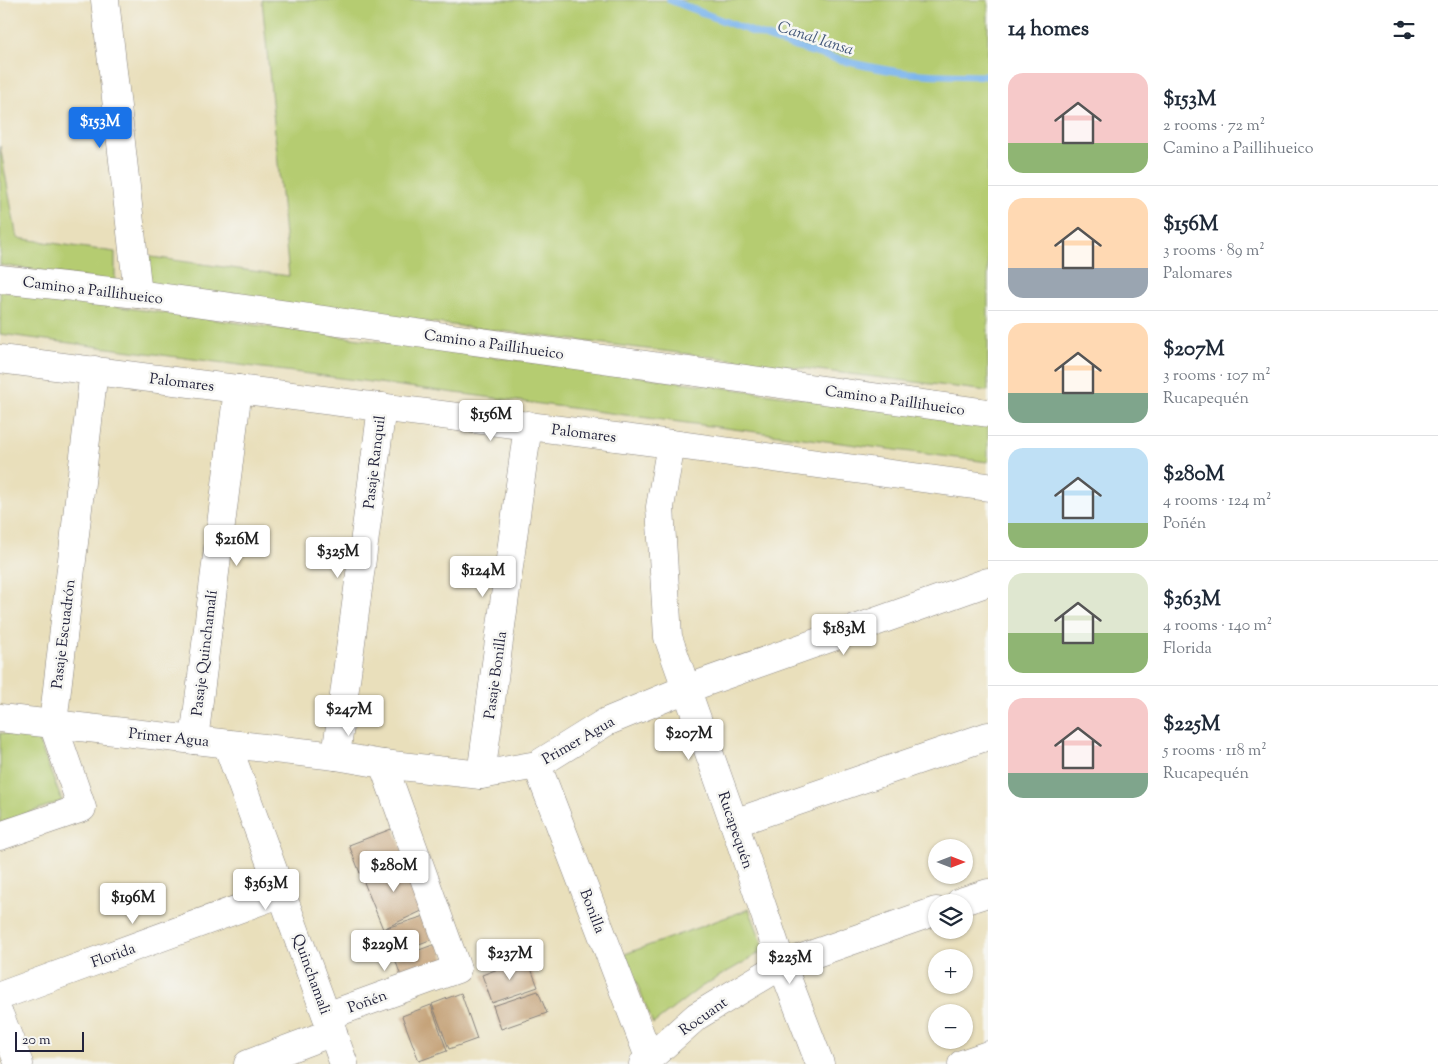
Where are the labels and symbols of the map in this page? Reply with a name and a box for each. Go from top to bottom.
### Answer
water label: Canal Iansa [774,16,856,63]
pin: $153M [65,106,135,149]
street label: Camino a Paillihueico [21,272,164,311]
street label: Camino a Paillihueico [422,325,565,366]
street label: Palomares [148,369,215,398]
street label: Camino a Paillihueico [823,381,966,422]
pin: $156M [456,400,526,442]
street label: Pasaje Ranquil [359,414,392,510]
street label: Palomares [550,420,617,449]
pin: $216M [202,524,272,567]
pin: $325M [303,536,373,579]
pin: $124M [448,556,518,598]
street label: Pasaje Escuadrón [47,578,82,690]
street label: Pasaje Quinchamalí [187,589,224,717]
pin: $183M [809,614,879,656]
street label: Pasaje Bonilla [480,630,513,720]
pin: $247M [314,694,384,737]
street label: Primer Agua [538,712,619,771]
pin: $207M [654,718,724,761]
street label: Primer Agua [127,724,210,753]
street label: Rucapequén [712,789,758,872]
north arrow [928,839,972,884]
pin: $280M [359,850,429,893]
pin: $363M [231,868,301,911]
pin: $196M [98,882,168,925]
street label: Bonilla [574,886,610,937]
pin: $229M [350,930,420,972]
street label: Quinchamali [286,931,335,1018]
pin: $237M [475,938,545,981]
street label: Florida [88,939,139,974]
pin: $225M [755,942,825,985]
street label: Poñén [345,986,390,1019]
street label: Rocuant [675,993,732,1042]
scale bar [15,1029,84,1052]

